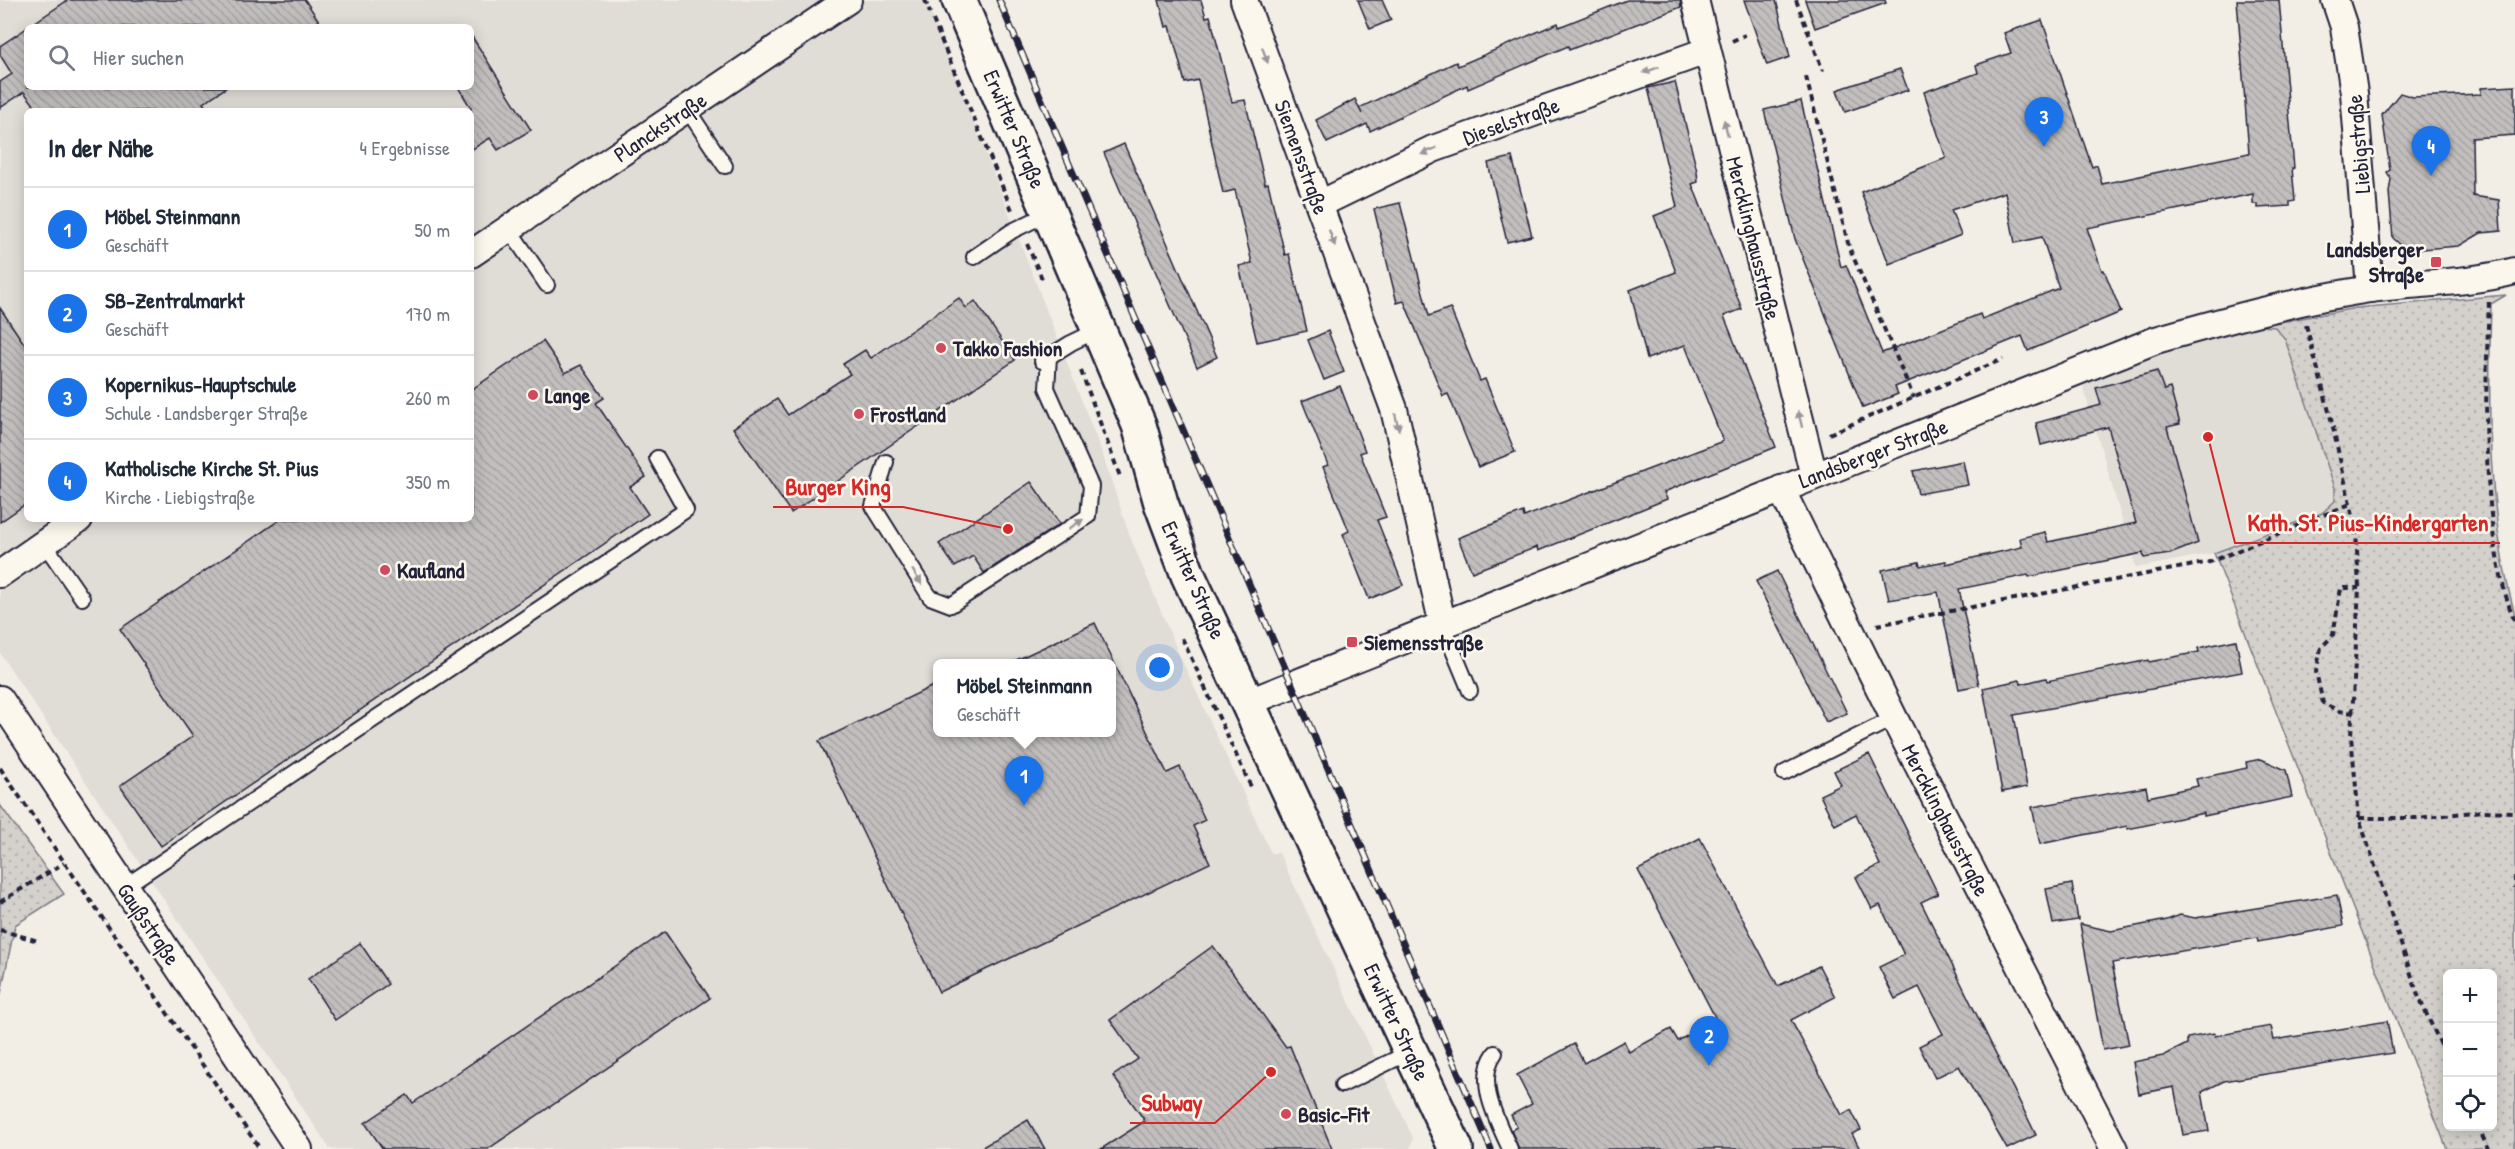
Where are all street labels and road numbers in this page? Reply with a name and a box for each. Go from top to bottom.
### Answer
street label: Erwitter Straße [977,65,1053,193]
street label: Planckstraße [608,85,713,169]
street label: Dieselstraße [1459,90,1564,152]
street label: Liebigstraße [2339,93,2377,195]
street label: Siemensstraße [1267,96,1337,218]
street label: Mercklinghausstraße [1719,153,1789,323]
street label: Landsberger Straße [1794,411,1952,495]
street label: Erwitter Straße [1155,516,1233,644]
street label: Mercklinghausstraße [1895,739,1997,901]
street label: Gaußstraße [111,877,188,971]
street label: Erwitter Straße [1357,959,1437,1086]

